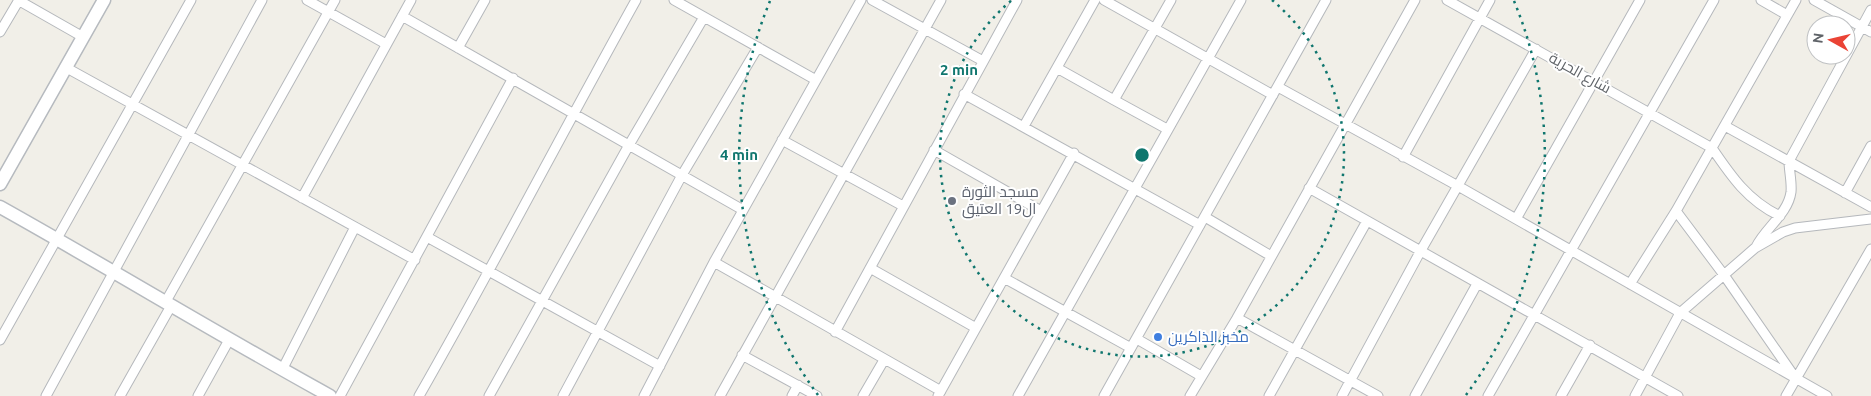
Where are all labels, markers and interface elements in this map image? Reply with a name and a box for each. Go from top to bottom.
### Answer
north arrow [1806,15,1856,65]
text: N [1809,32,1827,44]
street label: شارع الحرية [1545,49,1614,99]
text: 2 min [940,61,978,78]
text: 4 min [720,146,758,163]
centre of rings [1133,146,1151,164]
place label: مسجد الثورة ال19 العتيق [962,183,1039,219]
marker: مسجد الثورة ال19 العتيق [946,195,958,207]
place label: مخبز الذاكرين [1168,328,1249,347]
marker: مخبز الذاكرين [1152,331,1164,343]

